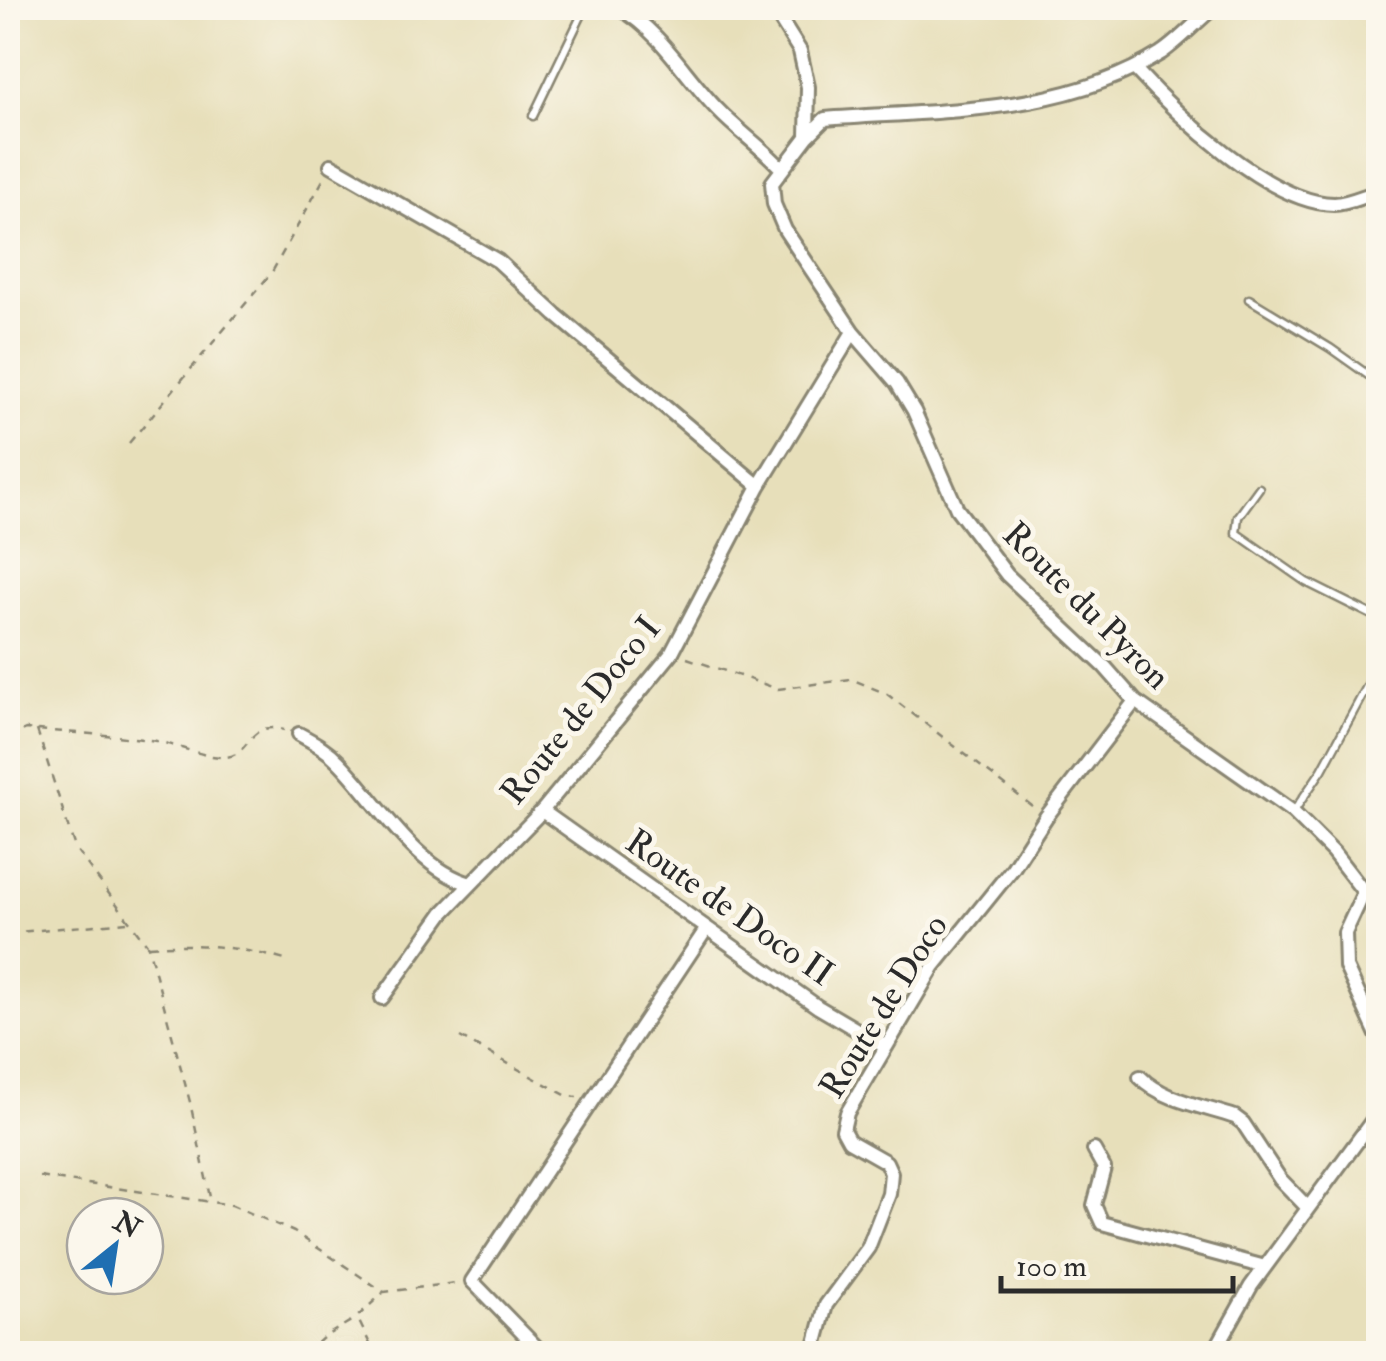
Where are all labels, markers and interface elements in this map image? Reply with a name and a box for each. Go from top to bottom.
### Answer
street label: Route du Pyron [993,513,1179,699]
street label: Route de Doco I [491,607,670,814]
street label: Route de Doco II [617,820,842,996]
street label: Route de Doco [810,907,958,1107]
north arrow [65,1196,165,1296]
text: N [106,1204,147,1248]
scale bar [1001,1231,1234,1293]
text: 100 m [1016,1248,1087,1285]

